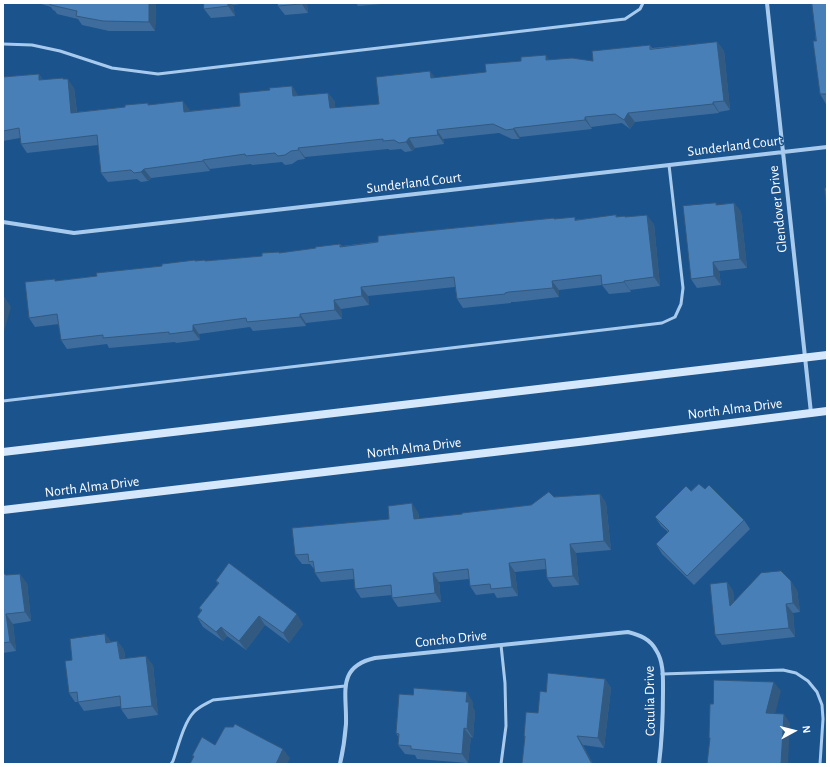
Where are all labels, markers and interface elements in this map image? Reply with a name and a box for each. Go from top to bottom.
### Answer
street label: Sunderland Court [687,132,783,160]
street label: Glendover Drive [765,165,791,253]
street label: Sunderland Court [366,169,462,197]
street label: North Alma Drive [687,395,783,423]
street label: North Alma Drive [366,434,462,462]
street label: North Alma Drive [44,473,140,501]
street label: Concho Drive [414,627,488,651]
street label: Cotulia Drive [641,666,659,736]
north arrow [774,711,814,751]
text: N [800,725,812,734]

